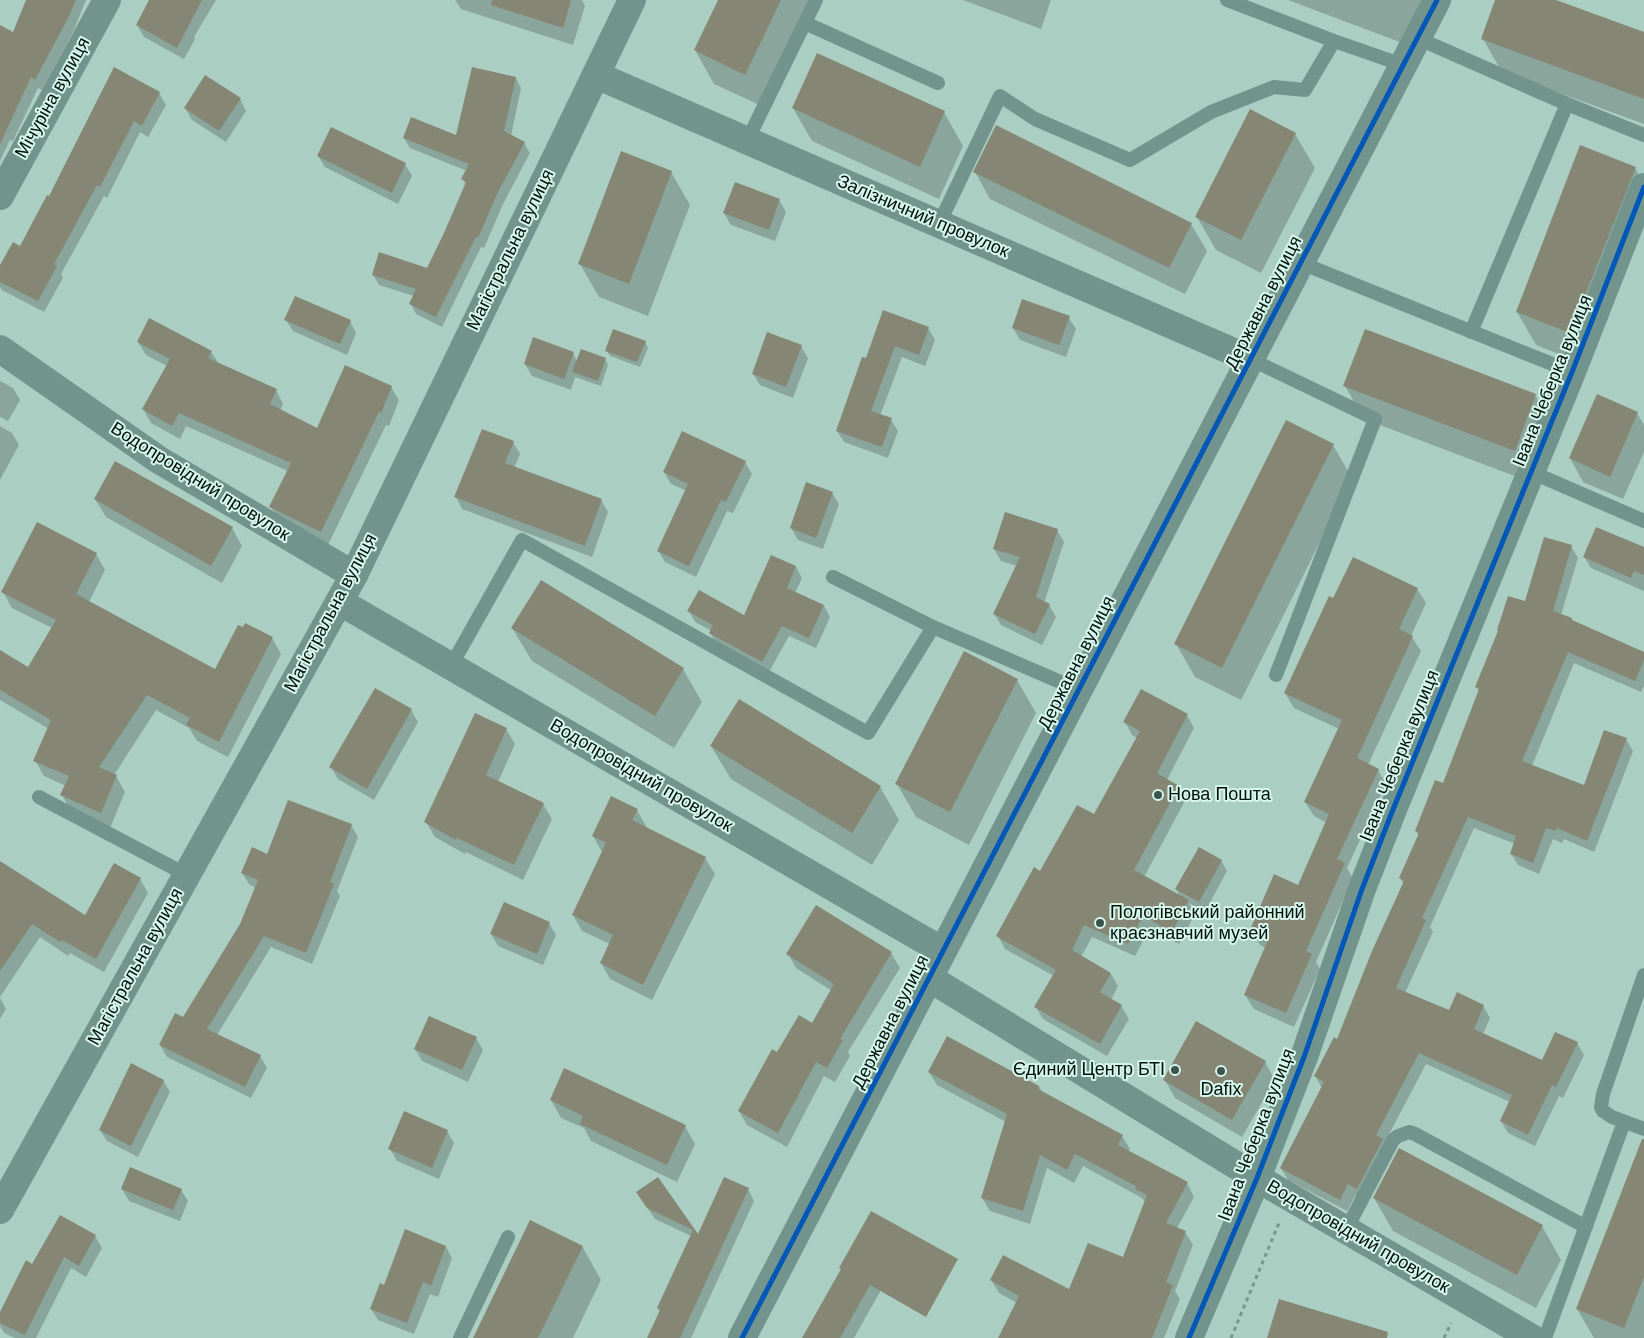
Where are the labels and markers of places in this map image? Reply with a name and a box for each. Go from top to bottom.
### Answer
place label: Нова Пошта [1168,784,1271,806]
marker: Нова Пошта [1152,789,1164,801]
place label: Пологівський районний краєзнавчий музей [1110,902,1305,944]
marker: Пологівський районний краєзнавчий музей [1094,917,1106,929]
place label: Єдиний Центр БТІ [1013,1059,1165,1081]
marker: Єдиний Центр БТІ [1169,1064,1181,1076]
marker: Dafix [1215,1065,1227,1077]
place label: Dafix [1200,1079,1242,1101]

